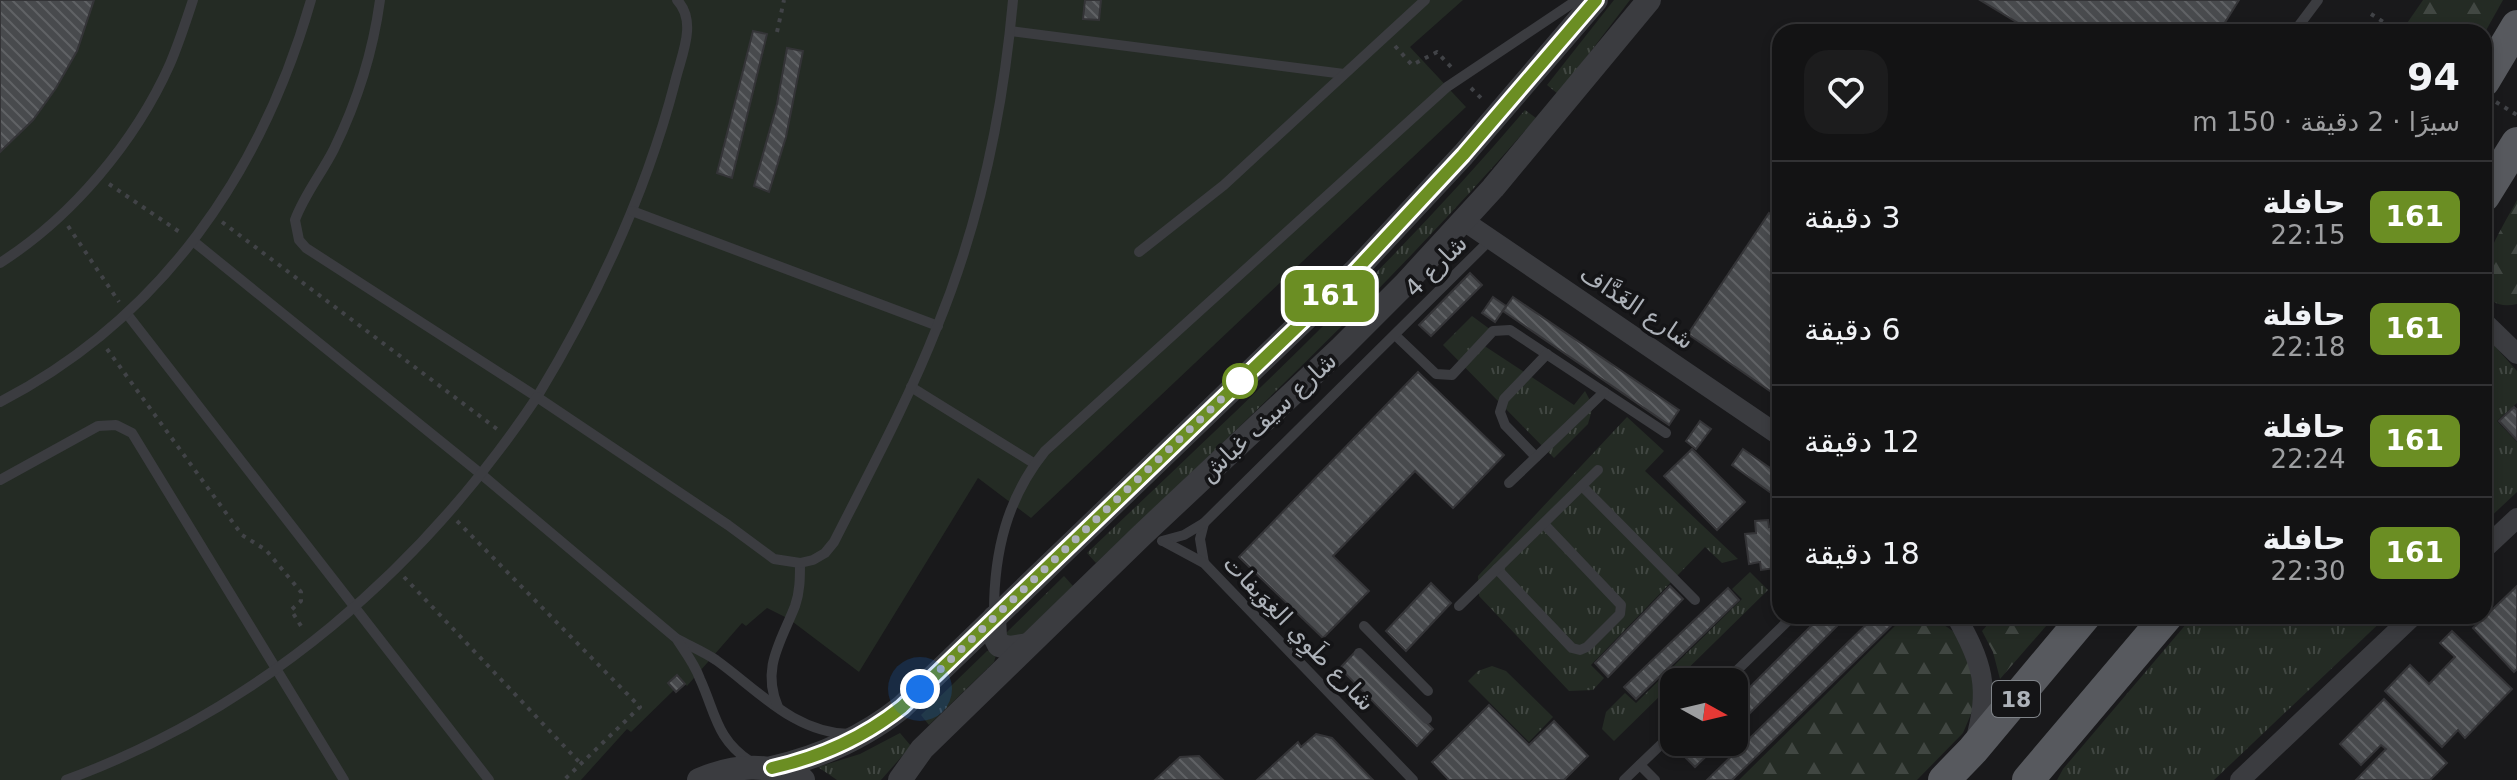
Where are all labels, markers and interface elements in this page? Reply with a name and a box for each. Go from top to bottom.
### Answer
button: heart [1804,50,1888,134]
text: 94 [2407,55,2460,99]
text: سيرًا · 2 دقيقة · 150 m [2192,107,2460,137]
text: حافلة [2263,185,2346,220]
text: 3 دقيقة [1804,200,1901,235]
text: 161 [2386,200,2444,233]
text: 22:15 [2271,220,2346,250]
street label: شارع 4 [1399,229,1473,303]
street label: شارع الغَدَّاف [1575,259,1699,355]
line badge: 161 [1284,270,1376,322]
text: 161 [1301,279,1359,312]
text: حافلة [2263,297,2346,332]
text: 6 دقيقة [1804,312,1901,347]
text: 161 [2386,312,2444,345]
text: 22:18 [2271,332,2346,362]
street label: شارع سيف غباش [1194,346,1342,488]
unlabelled marker [1223,364,1257,398]
text: حافلة [2263,409,2346,444]
text: 12 دقيقة [1804,424,1920,459]
text: 161 [2386,424,2444,457]
text: 22:24 [2271,444,2346,474]
text: حافلة [2263,521,2346,556]
text: 18 دقيقة [1804,536,1920,571]
text: 161 [2386,536,2444,569]
street label: شارع طَوِي الغِوَيفات [1215,549,1381,719]
text: 22:30 [2271,556,2346,586]
north arrow [1660,668,1748,756]
map controls [1660,668,1748,756]
your location [900,669,940,709]
road number: 18 [1992,681,2040,717]

